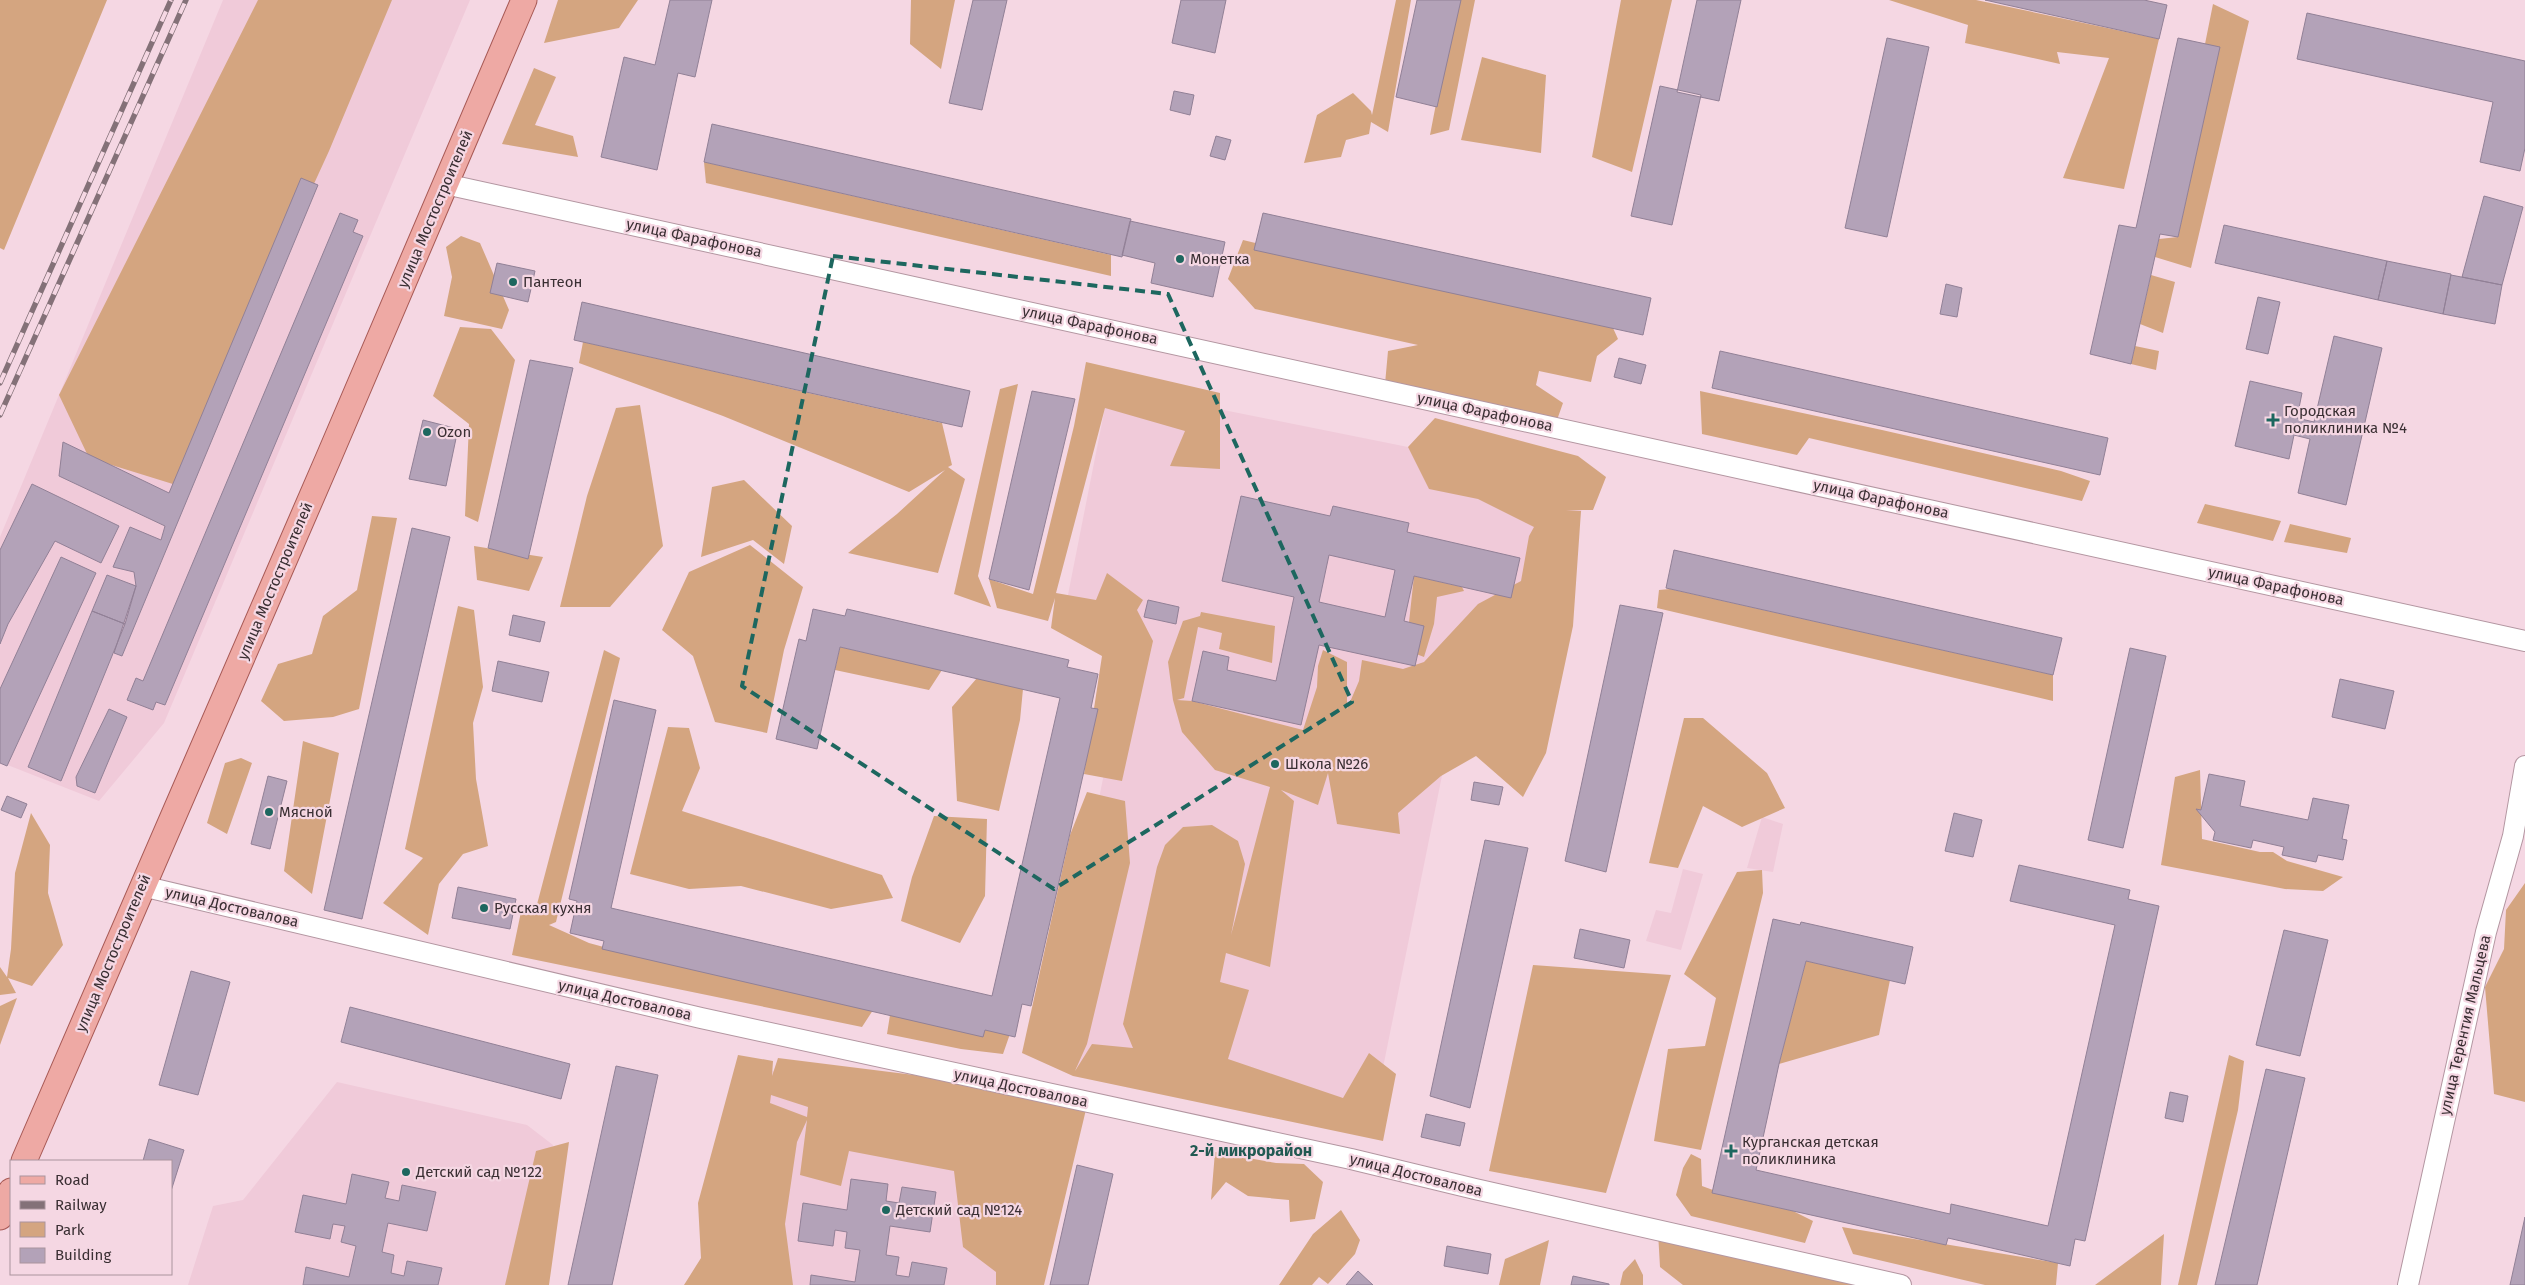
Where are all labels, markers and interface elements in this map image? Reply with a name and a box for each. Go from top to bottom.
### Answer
street label: улица Мостостроителей [394,128,476,290]
street label: улица Фарафонова [625,215,763,261]
place label: Монетка [1190,250,1250,268]
marker: Монетка [1174,253,1186,265]
place label: Пантеон [523,273,582,291]
marker: Пантеон [507,276,519,288]
street label: улица Фарафонова [1021,302,1159,348]
street label: улица Фарафонова [1416,389,1554,435]
place label: Городская поликлиника №4 [2284,402,2407,437]
marker: Городская поликлиника №4 [2266,413,2280,427]
place label: Ozon [437,423,471,441]
marker: Ozon [421,426,433,438]
street label: улица Фарафонова [1812,476,1950,522]
street label: улица Мостостроителей [234,500,316,662]
street label: улица Фарафонова [2207,563,2345,609]
place label: Школа №26 [1285,755,1368,773]
marker: Школа №26 [1269,758,1281,770]
place label: Мясной [279,803,333,821]
marker: Мясной [263,806,275,818]
street label: улица Мостостроителей [72,872,154,1034]
street label: улица Достовалова [164,883,300,931]
place label: Русская кухня [494,899,592,917]
marker: Русская кухня [478,902,490,914]
street label: улица Терентия Мальцева [2435,933,2495,1117]
street label: улица Достовалова [557,976,693,1024]
street label: улица Достовалова [952,1065,1090,1111]
place label: Курганская детская поликлиника [1742,1133,1879,1168]
district label: 2-й микрорайон [1190,1141,1312,1160]
marker: Курганская детская поликлиника [1724,1144,1738,1158]
street label: улица Достовалова [1348,1150,1484,1200]
legend [10,1160,172,1275]
place label: Детский сад №122 [415,1163,542,1181]
marker: Детский сад №122 [400,1166,412,1178]
text: Road [55,1171,90,1189]
text: Railway [55,1196,107,1214]
place label: Детский сад №124 [895,1201,1022,1219]
marker: Детский сад №124 [880,1204,892,1216]
text: Park [55,1221,85,1239]
text: Building [55,1246,111,1264]

